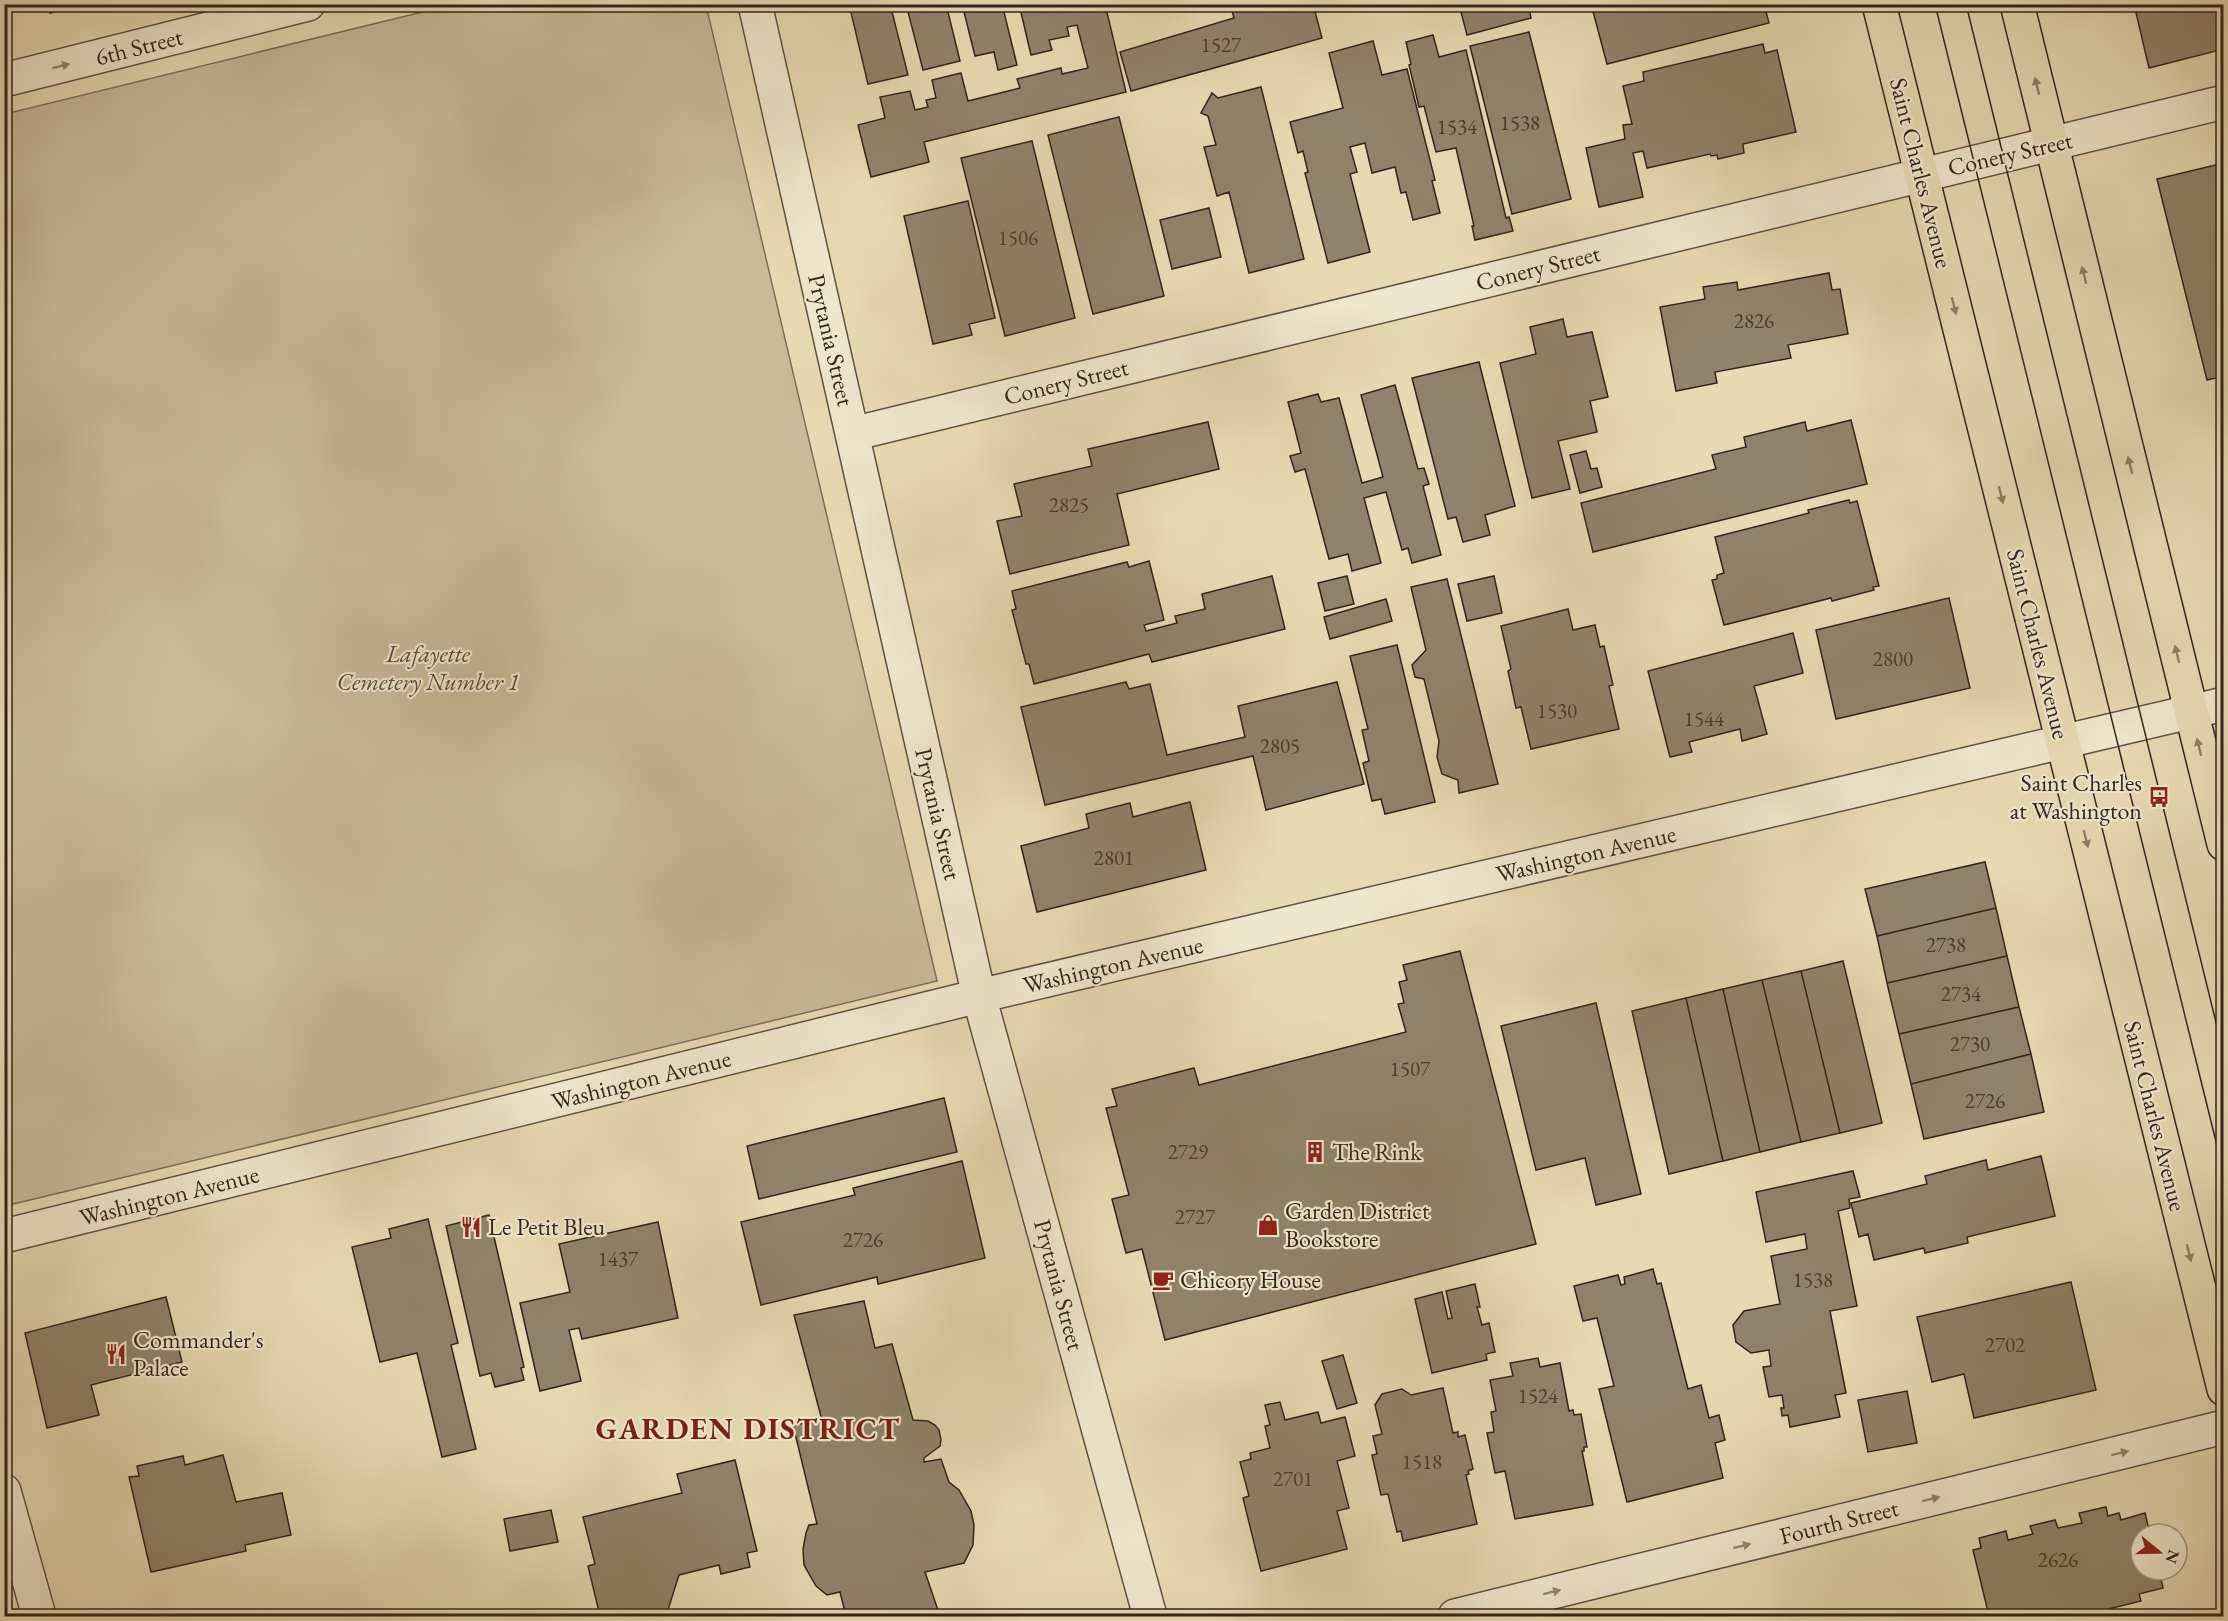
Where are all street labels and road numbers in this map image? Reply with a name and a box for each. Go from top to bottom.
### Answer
street label: 6th Street [92,21,186,72]
street label: Saint Charles Avenue [1883,74,1960,271]
street label: Conery Street [1945,124,2076,183]
street label: Conery Street [1473,237,1604,298]
street label: Prytania Street [801,271,862,409]
street label: Conery Street [1001,351,1132,412]
street label: Saint Charles Avenue [2000,545,2077,742]
street label: Prytania Street [908,745,969,883]
street label: Washington Avenue [1493,818,1679,889]
street label: Washington Avenue [1020,929,1206,1000]
street label: Saint Charles Avenue [2117,1017,2194,1214]
street label: Washington Avenue [548,1042,734,1117]
street label: Washington Avenue [76,1158,262,1233]
street label: Prytania Street [1027,1216,1092,1354]
street label: Fourth Street [1776,1492,1902,1551]

